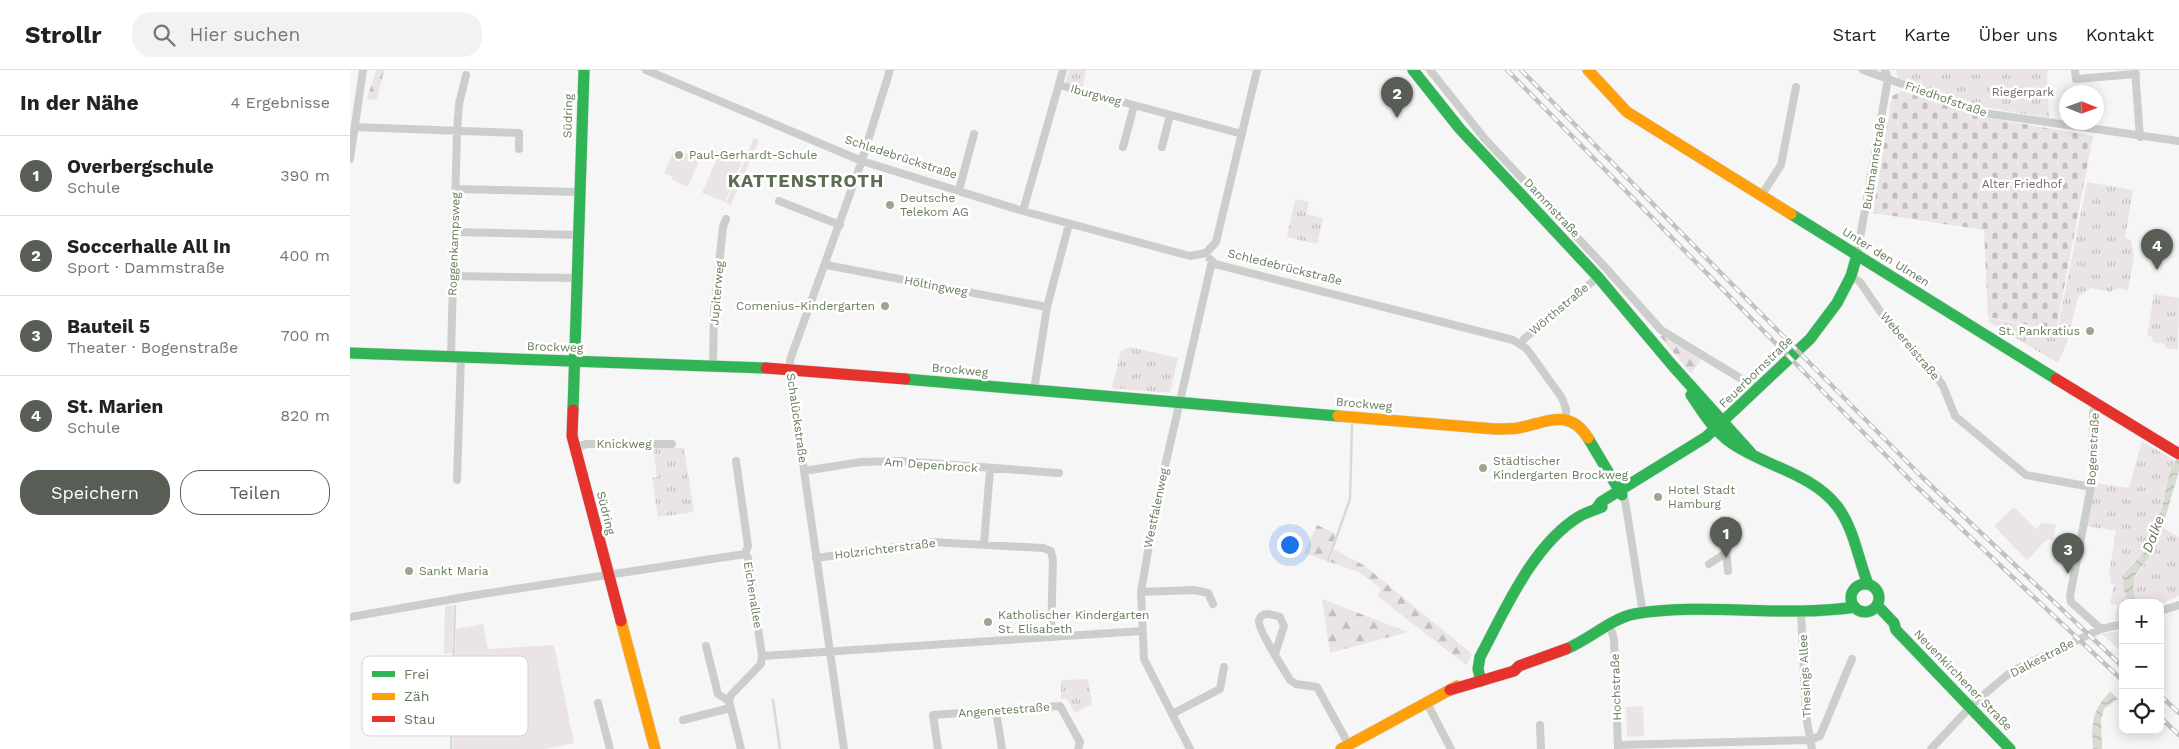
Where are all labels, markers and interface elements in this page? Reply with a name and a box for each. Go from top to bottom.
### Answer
search box [132,12,482,57]
text: Strollr [25,21,102,49]
icon: search [150,21,178,49]
text: Hier suchen [190,23,300,46]
text: Start [1832,24,1876,45]
text: Karte [1904,24,1951,45]
text: Über uns [1979,24,2058,45]
text: Kontakt [2086,24,2154,45]
pin: 2 [1381,77,1413,118]
street label: Friedhofstraße [1903,78,1989,120]
street label: Iburgweg [1069,81,1124,109]
park label: Riegerpark [1992,85,2054,99]
north arrow [2059,85,2104,130]
text: In der Nähe [20,90,139,115]
text: 4 Ergebnisse [230,93,330,112]
street label: Südring [560,93,576,138]
street label: Bultmannstraße [1860,115,1888,211]
street label: Schledebrückstraße [843,132,959,182]
place label: Paul-Gerhardt-Schule [689,148,817,162]
marker: Paul-Gerhardt-Schule [673,149,685,161]
text: Overbergschule [67,155,214,178]
text: 1 [33,166,39,185]
text: 390 m [280,166,330,185]
district label: KATTENSTROTH [728,170,884,191]
street label: Dammstraße [1521,176,1583,240]
park label: Alter Friedhof [1982,177,2063,191]
text: Schule [67,178,120,197]
street label: Roggenkampsweg [445,191,463,296]
place label: Deutsche Telekom AG [900,191,969,219]
marker: Deutsche Telekom AG [884,199,896,211]
street label: Unter den Ulmen [1840,224,1932,290]
pin: 4 [2141,229,2173,270]
text: Soccerhalle All In [67,235,231,258]
text: 2 [31,246,41,265]
text: 400 m [280,246,330,265]
street label: Schledebrückstraße [1226,246,1344,288]
text: Sport · Dammstraße [67,258,225,277]
street label: Jupiterweg [707,260,727,326]
street label: Höltingweg [903,273,970,299]
street label: Wörthstraße [1527,280,1591,338]
place label: Comenius-Kindergarten [736,299,875,313]
marker: Comenius-Kindergarten [879,300,891,312]
street label: Webereistraße [1877,309,1943,383]
text: Bauteil 5 [67,315,150,338]
place label: St. Pankratius [1998,324,2080,338]
marker: St. Pankratius [2084,325,2096,337]
text: 3 [31,326,41,345]
text: 700 m [281,326,330,345]
street label: Feuerbornstraße [1716,333,1796,411]
text: Theater · Bogenstraße [67,338,238,357]
street label: Brockweg [527,339,584,355]
street label: Brockweg [931,361,989,379]
street label: Schalückstraße [784,372,810,464]
text: St. Marien [67,395,163,418]
street label: Brockweg [1335,395,1393,413]
text: 4 [31,406,41,425]
text: 820 m [280,406,330,425]
street label: Bogenstraße [2084,412,2102,486]
text: Schule [67,418,120,437]
street label: Knickweg [596,437,652,451]
place label: Städtischer Kindergarten Brockweg [1493,454,1629,482]
street label: Am Depenbrock [884,455,978,475]
marker: Städtischer Kindergarten Brockweg [1477,462,1489,474]
street label: Westfalenweg [1141,466,1171,549]
button: Speichern [20,470,170,515]
button: Teilen [180,470,330,515]
place label: Hotel Stadt Hamburg [1668,483,1735,511]
street label: Südring [594,490,618,537]
marker: Hotel Stadt Hamburg [1652,491,1664,503]
water label: Dalke [2139,513,2167,555]
pin: 1 [1710,517,1742,558]
your location [1277,532,1303,558]
pin: 3 [2052,533,2084,574]
street label: Holzrichterstraße [834,536,937,562]
street label: Eichenallee [741,561,765,629]
place label: Sankt Maria [419,564,489,578]
marker: Sankt Maria [403,565,415,577]
map controls [2119,599,2164,734]
button: + [2119,599,2164,644]
place label: Katholischer Kindergarten St. Elisabeth [998,608,1150,636]
marker: Katholischer Kindergarten St. Elisabeth [982,616,994,628]
street label: Neuenkirchener Straße [1911,627,2015,733]
street label: Thesings Allee [1796,634,1814,718]
street label: Dalkestraße [2008,636,2076,680]
button: − [2119,644,2164,689]
street label: Hochstraße [1608,653,1624,721]
legend [362,656,528,736]
text: Frei [404,666,429,682]
text: Zäh [404,688,429,704]
button: locate [2119,689,2164,734]
street label: Angenetestraße [958,700,1050,720]
text: Stau [404,711,435,727]

